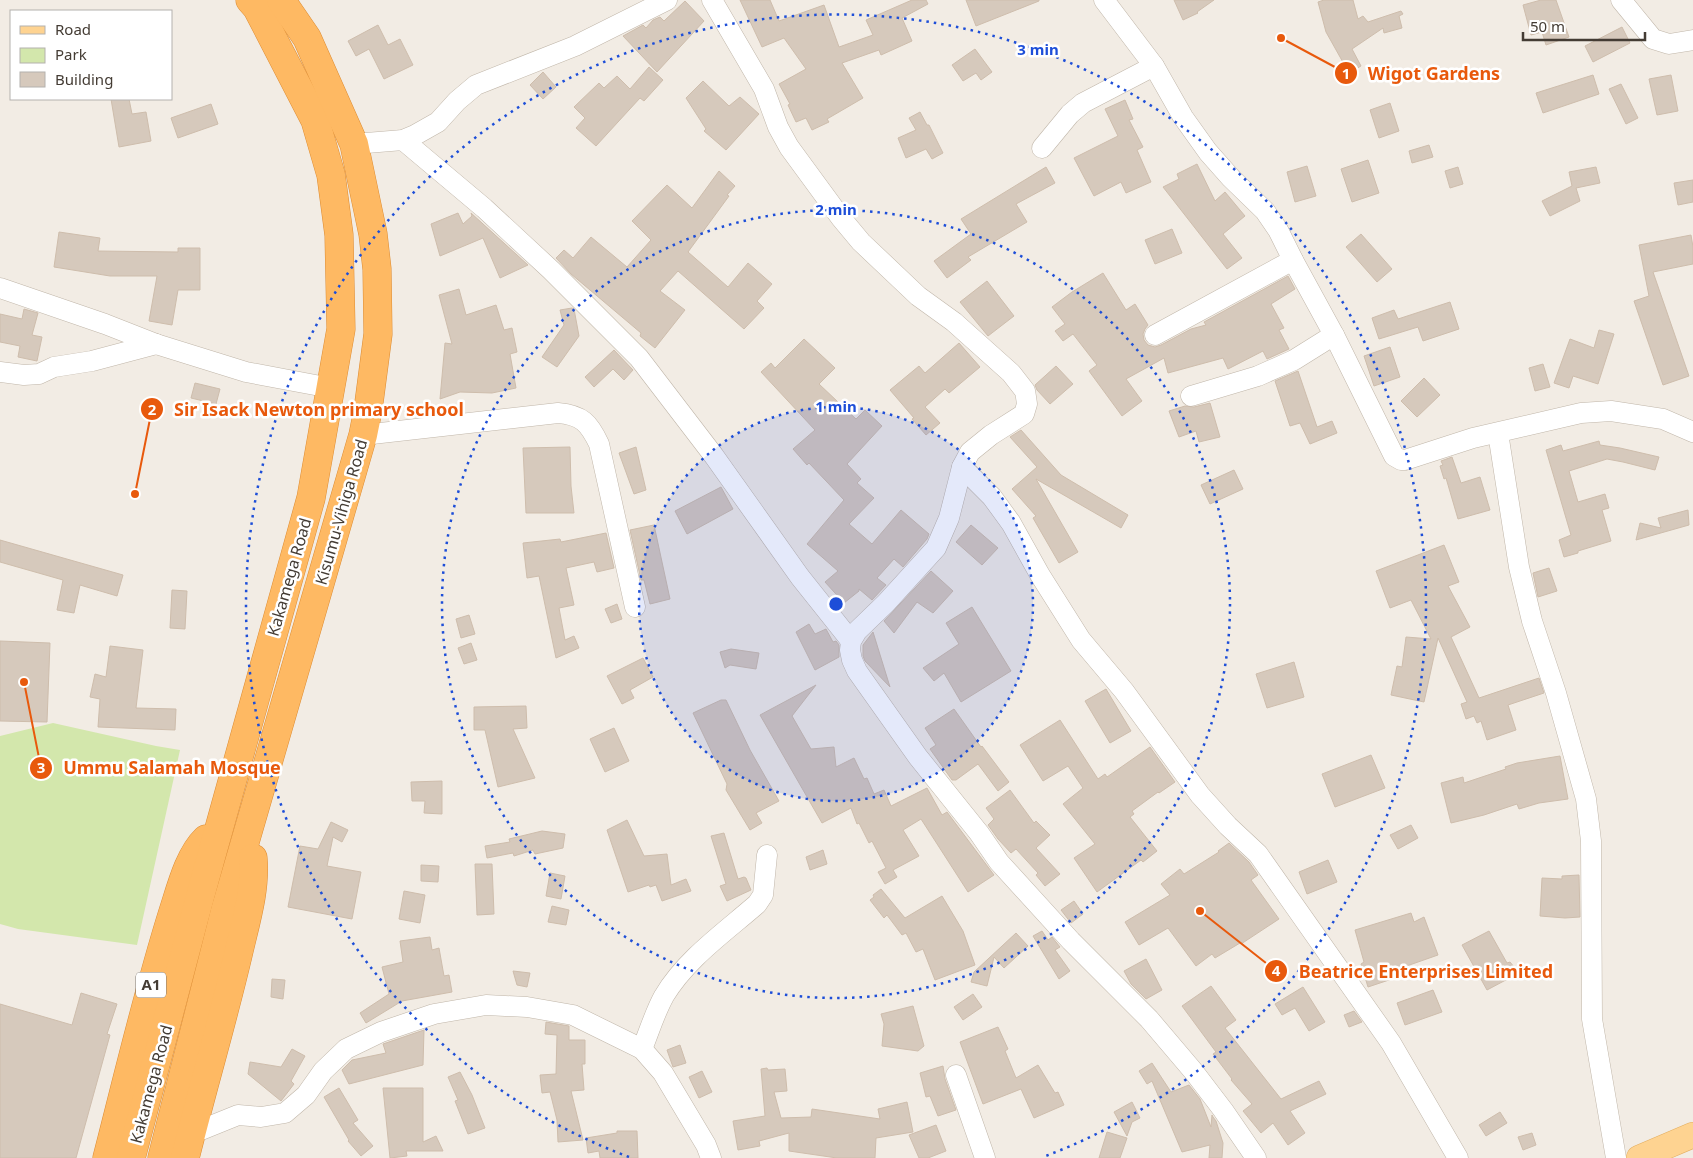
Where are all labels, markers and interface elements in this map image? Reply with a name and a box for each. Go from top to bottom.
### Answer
legend [10,10,172,100]
scale bar [1523,10,1646,42]
text: 50 m [1530,16,1565,36]
text: Road [55,19,91,39]
text: 3 min [1017,39,1059,59]
text: Park [55,44,87,64]
callout: Wigot Gardens [1333,57,1510,90]
text: Wigot Gardens [1368,61,1500,85]
text: 1 [1342,63,1350,83]
text: Building [55,69,113,89]
text: 2 min [815,199,857,219]
callout: Sir Isack Newton primary school [139,393,474,426]
text: 1 min [815,396,857,416]
text: Sir Isack Newton primary school [174,397,464,421]
text: 2 [148,399,157,419]
street label: Kisumu-Vihiga Road [310,437,372,587]
street label: Kakamega Road [262,515,316,639]
centre of rings [827,595,845,613]
callout: Ummu Salamah Mosque [28,751,291,784]
text: Ummu Salamah Mosque [63,755,281,779]
text: 3 [37,757,45,777]
callout: Beatrice Enterprises Limited [1264,955,1563,988]
text: Beatrice Enterprises Limited [1299,959,1553,983]
text: 4 [1272,960,1281,980]
road number: A1 [136,972,166,998]
street label: Kakamega Road [125,1022,177,1146]

